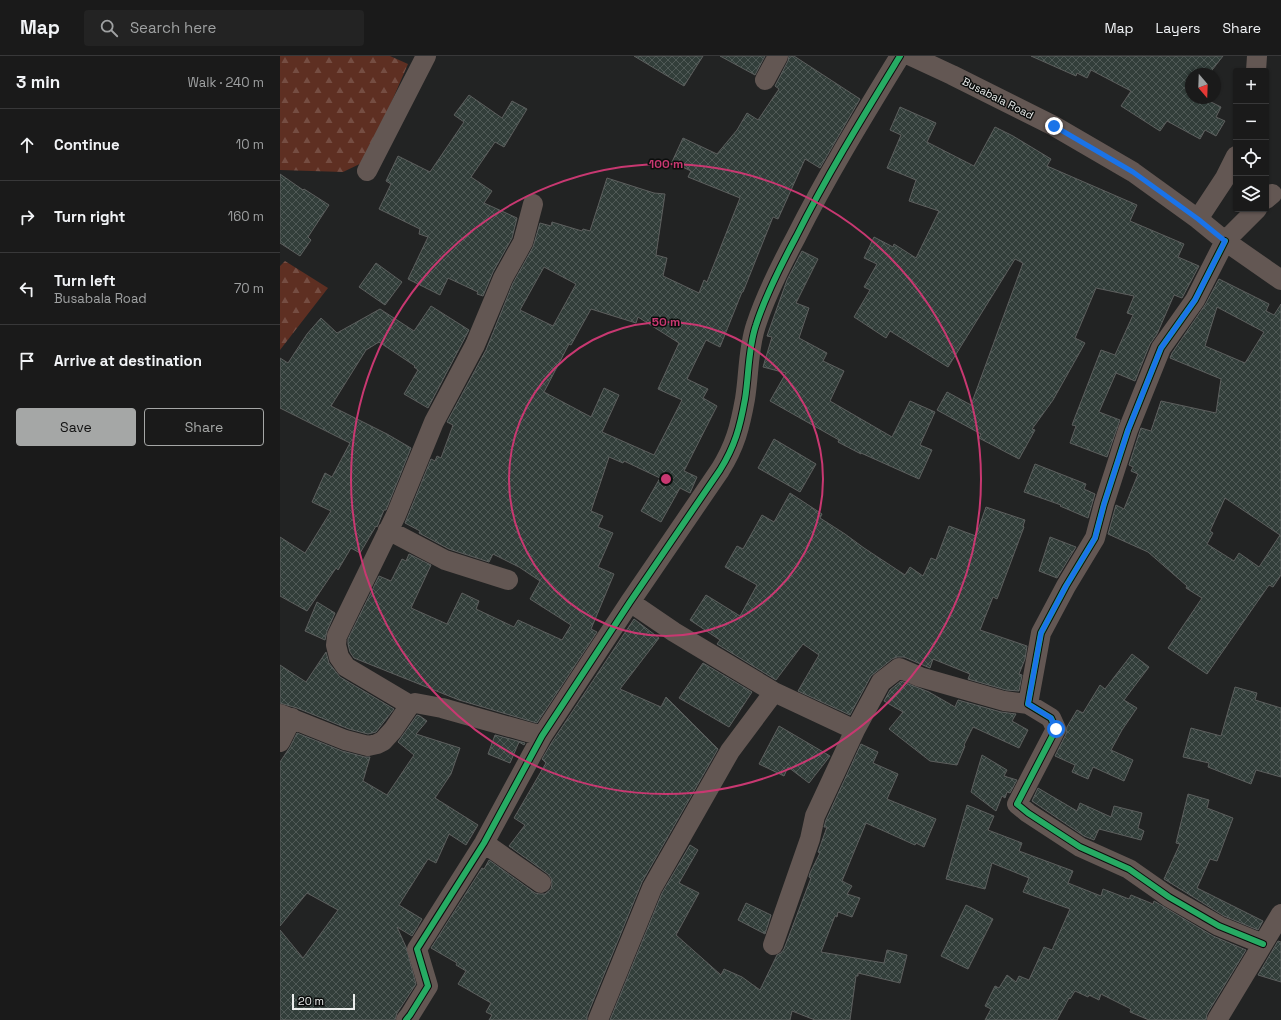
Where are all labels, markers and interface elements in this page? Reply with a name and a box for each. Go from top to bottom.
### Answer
search box [84,10,364,46]
text: Map [20,15,60,40]
icon: search [98,17,120,39]
text: Search here [130,18,216,37]
text: Map [1104,19,1134,37]
text: Layers [1156,19,1200,37]
text: Share [1222,19,1261,37]
north arrow [1185,68,1221,104]
map controls [1233,68,1269,212]
button: + [1233,68,1269,104]
text: 3 min [16,71,60,93]
text: Walk · 240 m [188,74,264,91]
street label: Busabala Road [960,74,1036,122]
button: − [1233,104,1269,140]
route end [1045,117,1063,135]
icon: ahead [16,134,38,156]
text: Continue [54,135,120,154]
text: 10 m [236,136,264,153]
button: locate [1233,140,1269,176]
text: 100 m [649,156,683,172]
button: layers [1233,176,1269,212]
icon: right [16,206,38,228]
text: Turn right [54,207,125,226]
text: 160 m [228,208,264,225]
text: Turn left [54,271,116,290]
icon: left [16,278,38,300]
text: 70 m [234,280,264,297]
text: Busabala Road [54,290,147,307]
text: 50 m [652,314,680,330]
icon: arrive [16,350,38,372]
text: Arrive at destination [54,351,202,370]
button: Save [16,408,136,446]
button: Share [144,408,264,446]
centre of rings [659,472,673,486]
route start [1047,720,1065,738]
scale bar [292,992,355,1011]
text: 20 m [298,994,324,1008]

